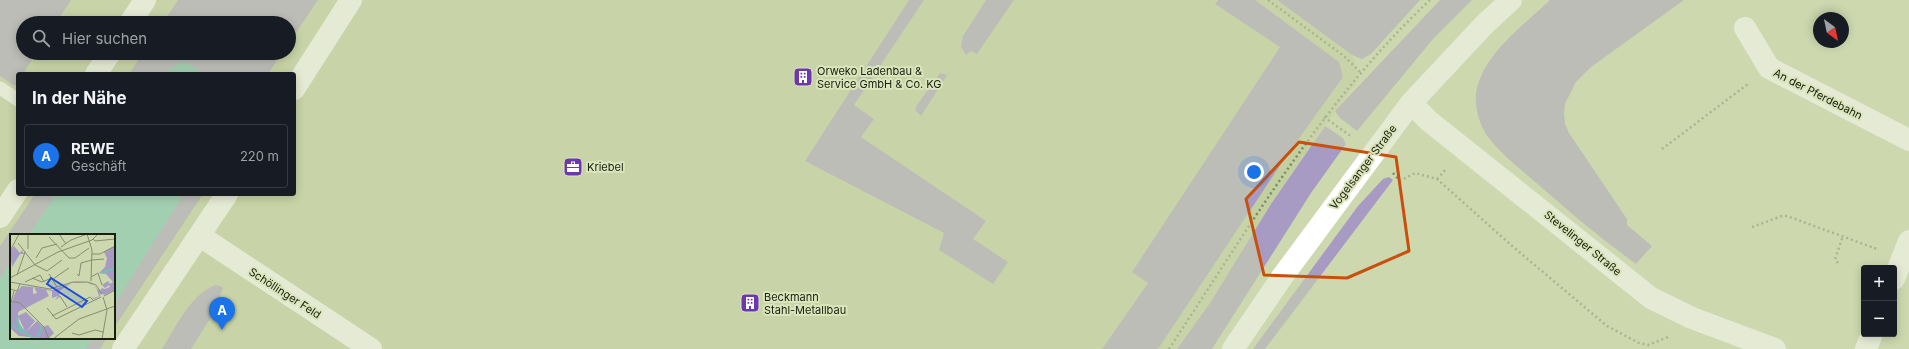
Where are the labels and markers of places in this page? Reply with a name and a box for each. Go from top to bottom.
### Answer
place label: Orweko Ladenbau & Service GmbH & Co. KG [817,64,942,91]
building icon: Orweko Ladenbau & Service GmbH & Co. KG [792,66,814,88]
office icon: Kriebel [562,156,584,178]
place label: Kriebel [587,160,624,174]
place label: Beckmann Stahl-Metallbau [764,290,846,317]
building icon: Beckmann Stahl-Metallbau [739,292,761,314]
pin: A [209,297,235,330]

